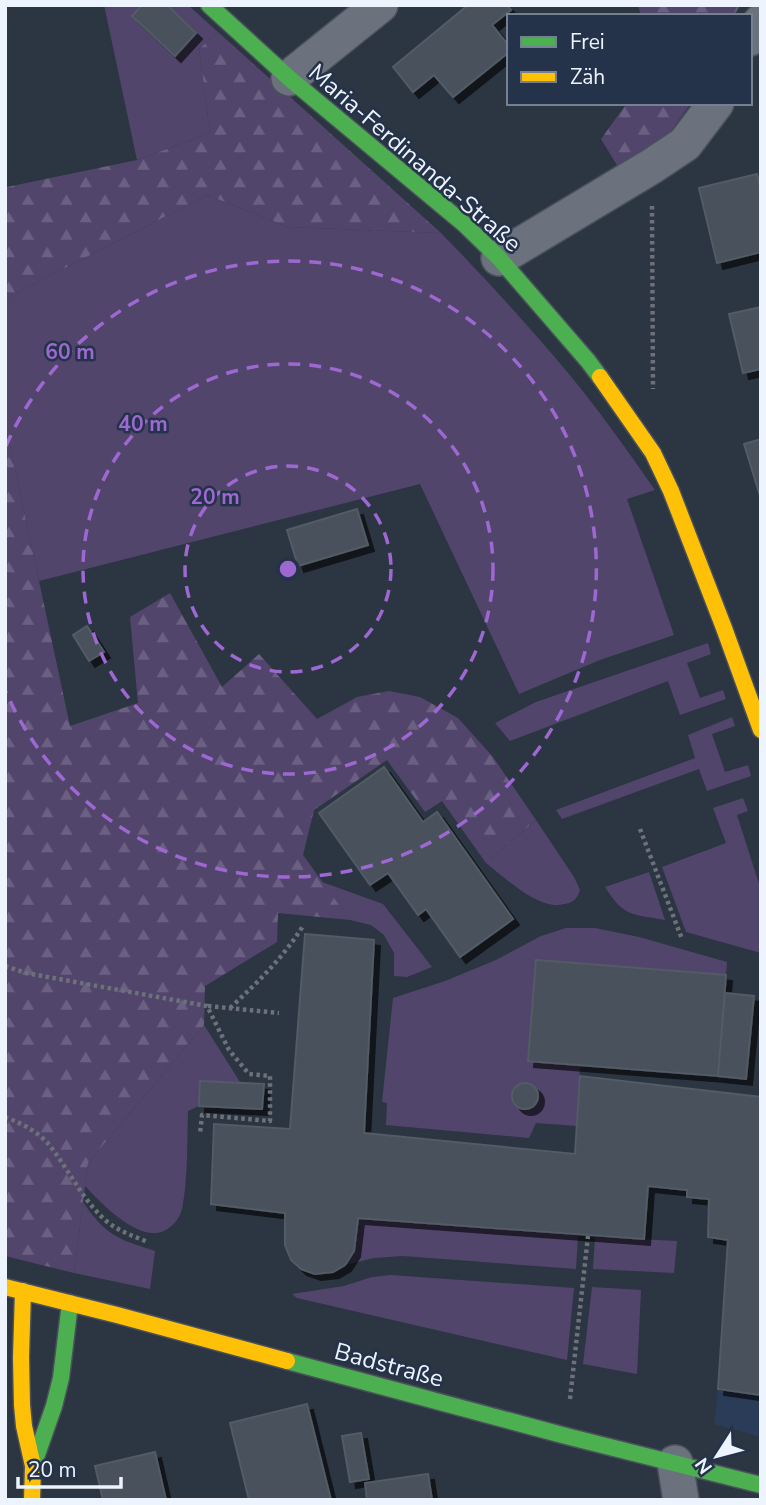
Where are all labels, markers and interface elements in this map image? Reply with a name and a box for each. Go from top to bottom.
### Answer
legend [507,14,752,105]
text: Frei [570,28,605,56]
street label: Maria-Ferdinanda-Straße [302,57,528,259]
text: Zäh [570,63,605,91]
text: 60 m [45,338,95,366]
text: 40 m [118,410,168,438]
text: 20 m [190,483,240,511]
centre of rings [276,557,300,581]
street label: Badstraße [331,1335,447,1395]
north arrow [682,1421,752,1491]
scale bar [18,1446,121,1490]
text: N [689,1452,719,1479]
text: 20 m [28,1456,77,1484]

